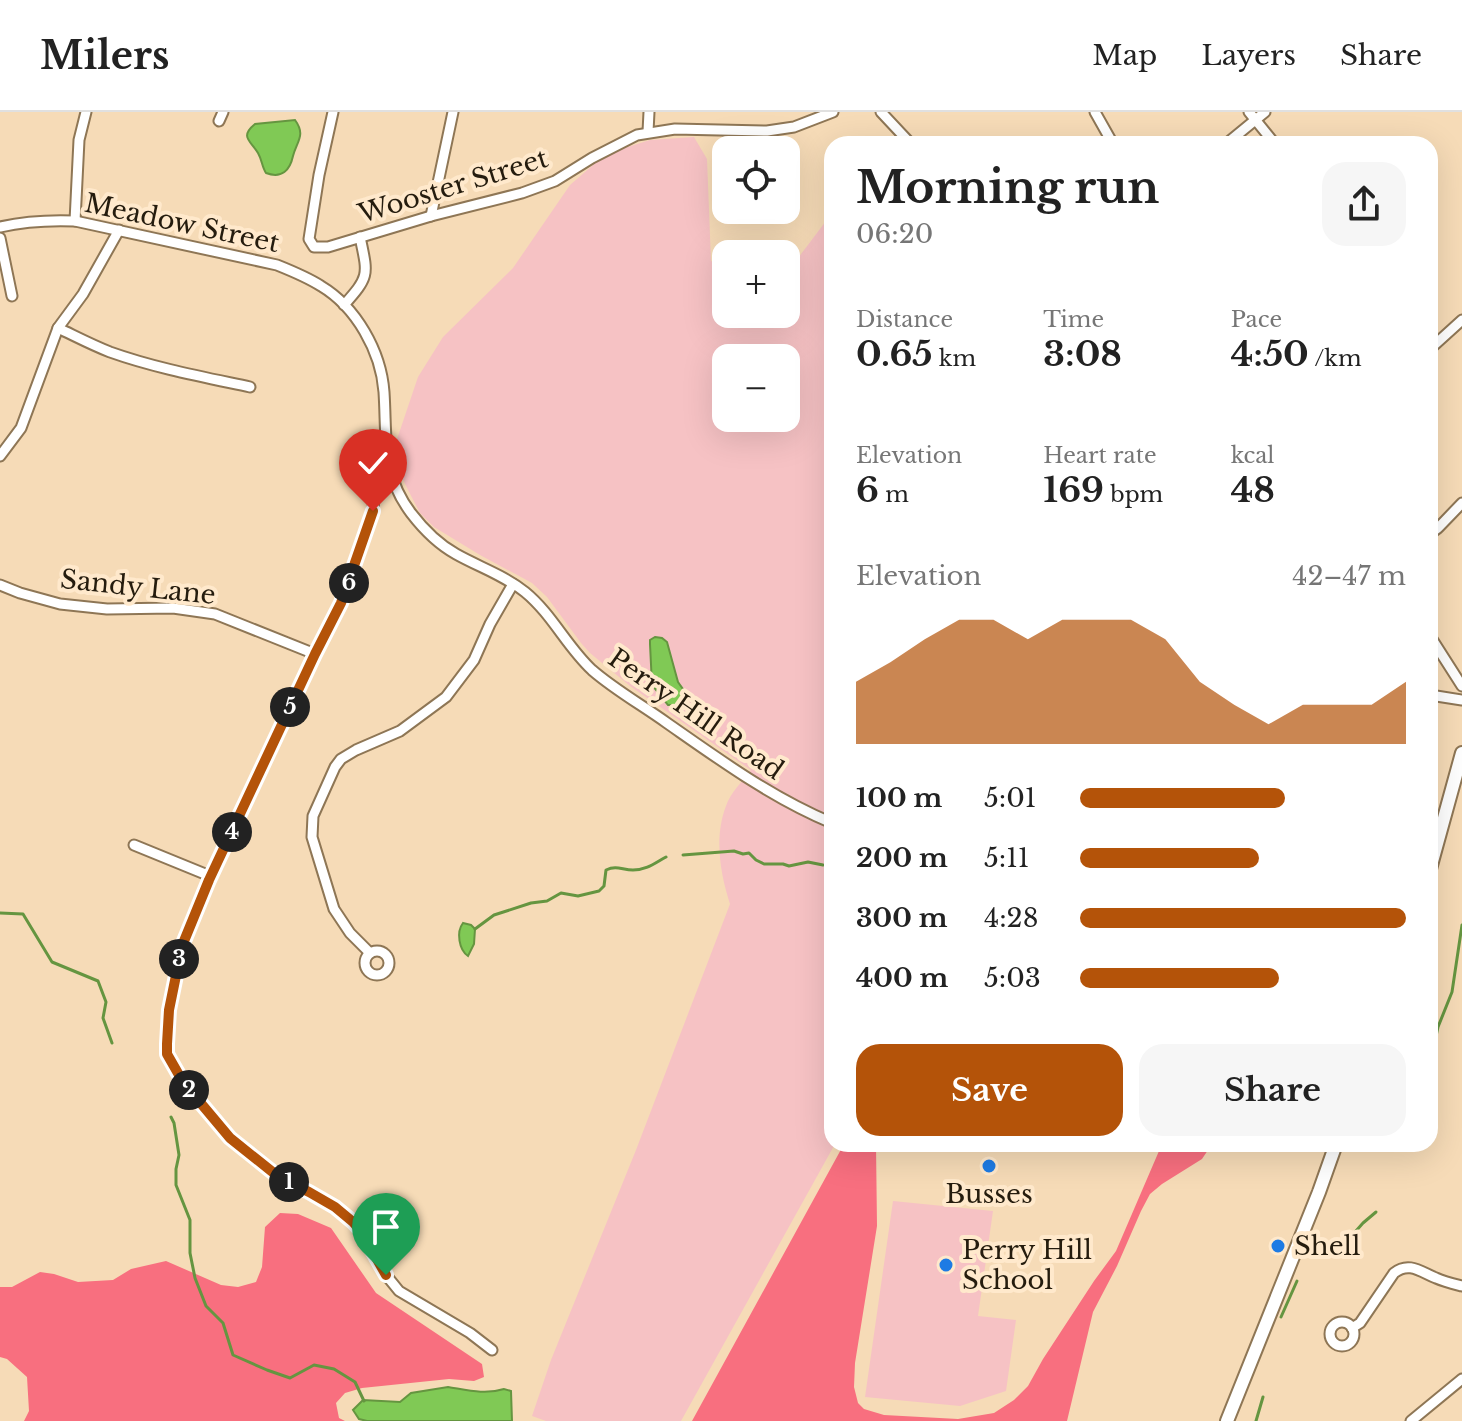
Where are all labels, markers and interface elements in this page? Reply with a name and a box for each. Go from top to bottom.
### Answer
text: Milers [40,32,170,79]
text: Map [1092,38,1157,73]
text: Layers [1201,38,1296,73]
text: Share [1340,38,1422,73]
map controls [712,136,800,432]
button: locate [712,136,800,224]
street label: Wooster Street [353,142,552,230]
text: Morning run [856,160,1159,215]
button: share [1322,162,1406,246]
street label: Meadow Street [82,187,282,259]
text: 06:20 [856,218,933,250]
button: + [712,240,800,328]
text: Distance [856,306,953,333]
text: Time [1043,306,1104,333]
text: Pace [1231,306,1282,333]
text: 0.65 [856,333,933,375]
text: 3:08 [1043,333,1122,375]
text: 4:50 [1231,333,1309,375]
button: − [712,344,800,432]
text: km [933,345,976,372]
text: /km [1309,345,1362,372]
pin [339,429,407,511]
icon: check [351,441,395,485]
text: Elevation [856,442,962,469]
text: Heart rate [1043,442,1157,469]
text: kcal [1231,442,1275,469]
text: 6 [856,469,879,511]
text: 169 [1043,469,1104,511]
text: 48 [1231,469,1275,511]
text: m [879,481,909,508]
text: bpm [1104,481,1163,508]
text: Elevation [856,560,982,592]
text: 42–47 m [1292,560,1406,592]
street label: Sandy Lane [59,563,217,611]
pin: 6 [329,563,369,603]
text: 6 [342,569,356,596]
street label: Perry Hill Road [602,642,790,786]
pin: 5 [270,687,310,727]
text: 5 [283,693,297,720]
text: 100 m [856,782,942,814]
text: 5:01 [984,782,1036,814]
pin: 4 [212,812,252,852]
text: 4 [225,818,239,845]
text: 200 m [856,842,948,874]
text: 5:11 [984,842,1029,874]
text: 300 m [856,902,948,934]
text: 4:28 [984,902,1038,934]
pin: 3 [159,939,199,979]
text: 3 [172,945,186,972]
text: 400 m [856,962,948,994]
text: 5:03 [984,962,1041,994]
button: Save [856,1044,1123,1136]
button: Share [1139,1044,1406,1136]
pin: 2 [169,1070,209,1110]
text: 2 [182,1076,196,1103]
marker: Busses [980,1157,998,1175]
pin: 1 [269,1162,309,1202]
text: 1 [284,1168,294,1195]
place label: Busses [945,1178,1033,1210]
pin [352,1193,420,1275]
icon: arrive [364,1205,408,1249]
place label: Shell [1294,1230,1360,1262]
place label: Perry Hill School [962,1234,1092,1296]
marker: Shell [1269,1237,1287,1255]
marker: Perry Hill School [937,1256,955,1274]

